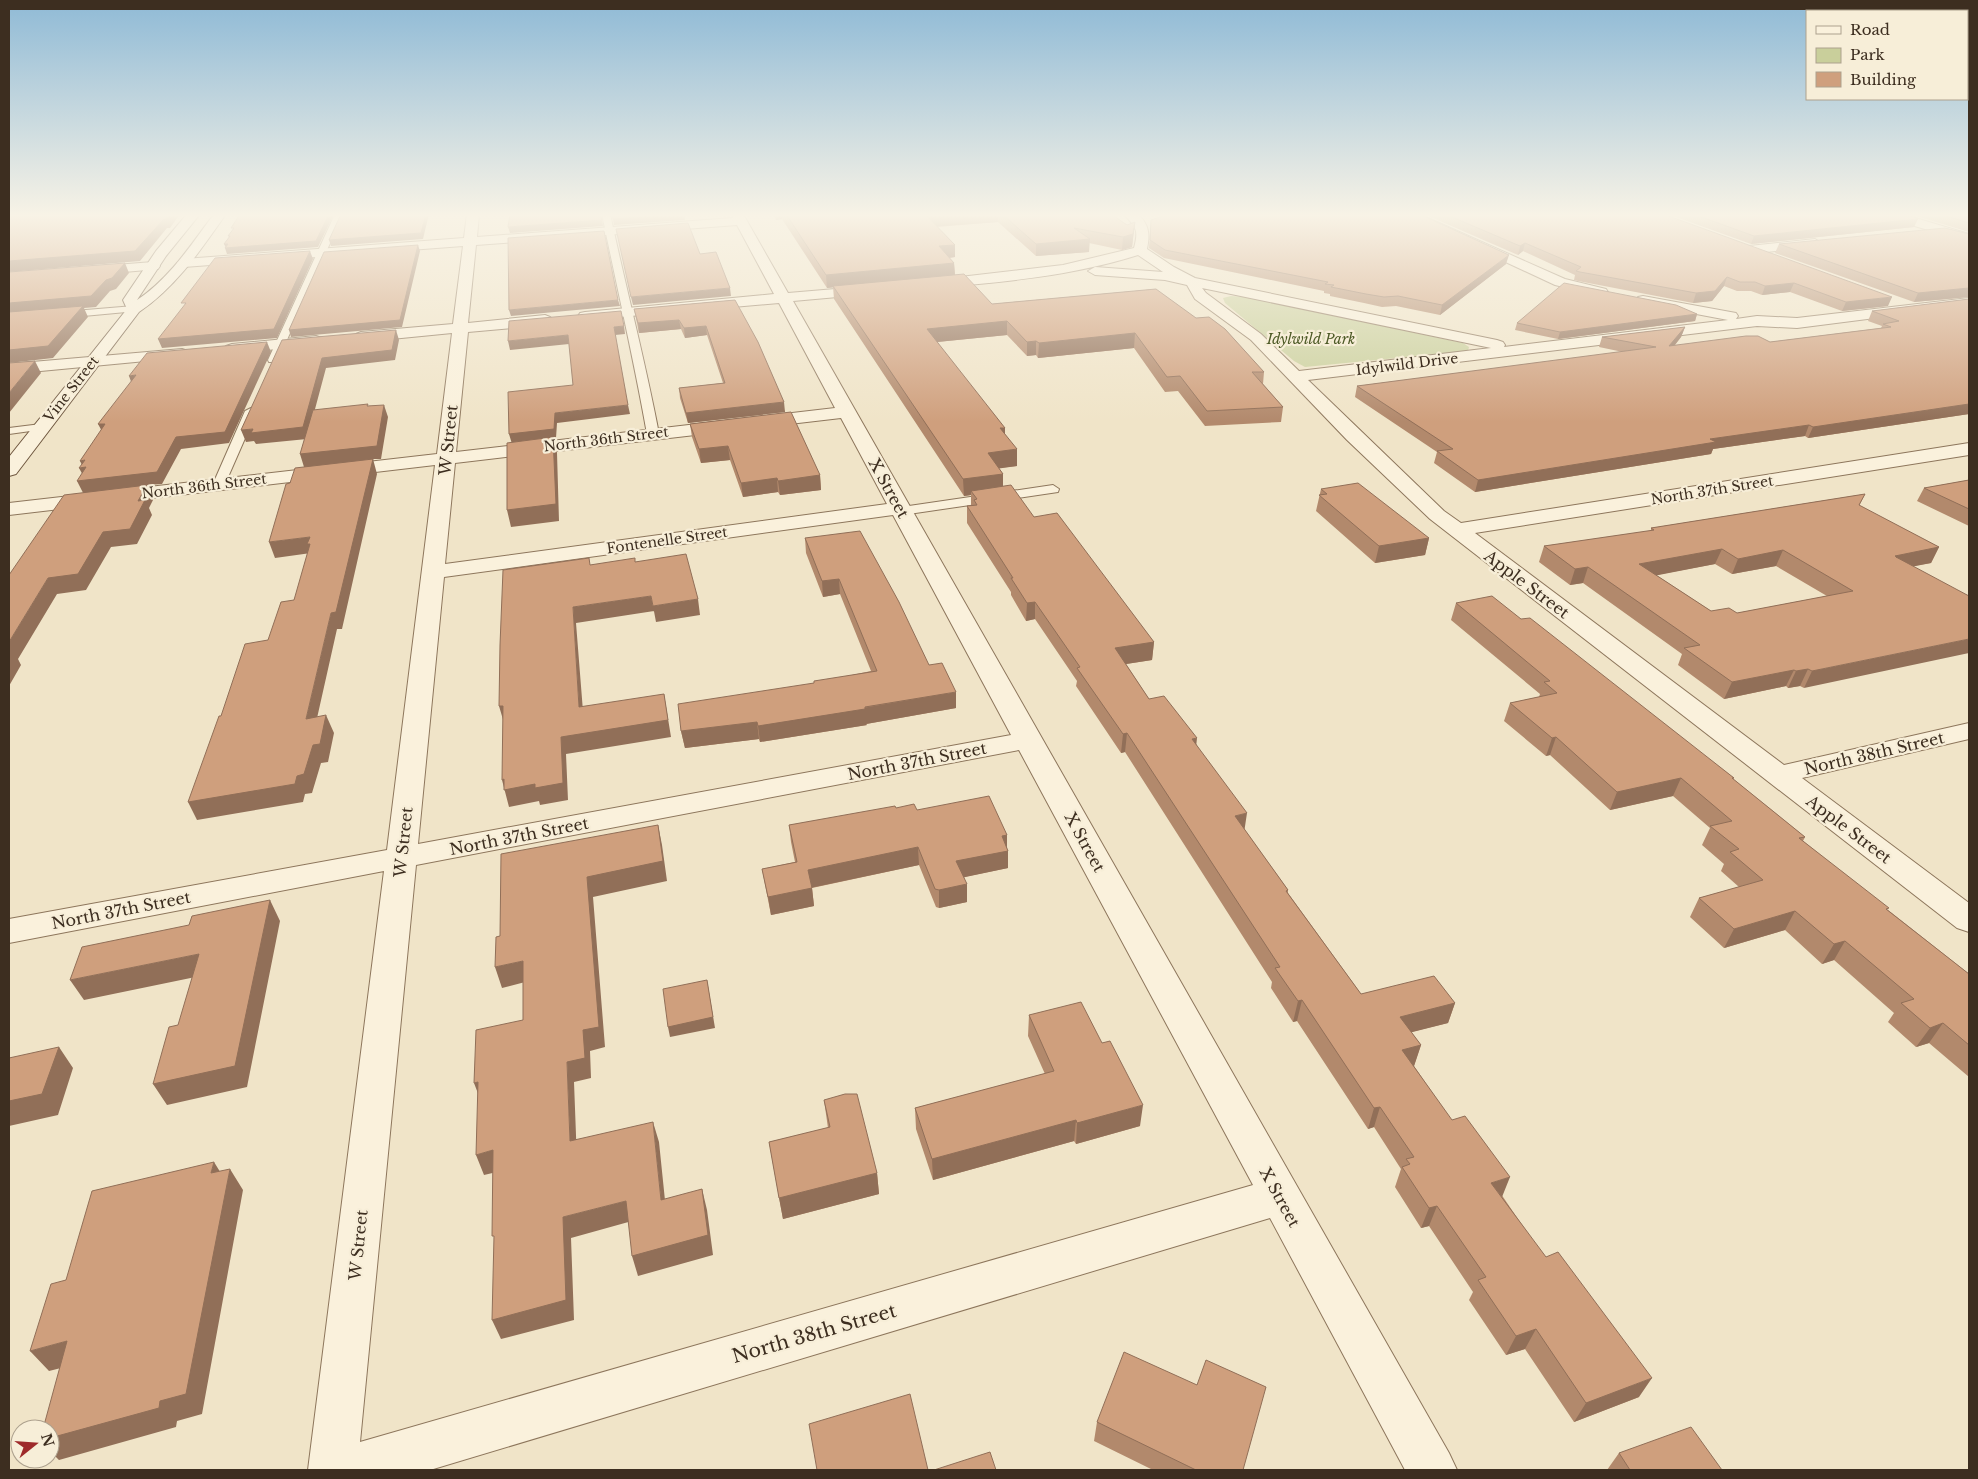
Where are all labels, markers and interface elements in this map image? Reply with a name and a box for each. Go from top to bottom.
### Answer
legend [1806,10,1968,100]
text: Road [1850,20,1890,39]
text: Park [1850,45,1886,64]
text: Building [1850,70,1917,89]
park label: Idylwild Park [1266,330,1355,348]
street label: Idylwild Drive [1355,349,1459,379]
street label: Vine Street [39,352,103,427]
street label: W Street [434,404,462,477]
street label: North 36th Street [543,422,670,456]
street label: X Street [864,455,914,521]
street label: North 36th Street [141,469,268,503]
street label: North 37th Street [1650,471,1775,509]
street label: Fontenelle Street [605,523,729,557]
street label: Apple Street [1480,545,1573,622]
street label: North 38th Street [1802,727,1946,779]
street label: North 37th Street [846,738,988,784]
street label: Apple Street [1802,790,1895,867]
street label: W Street [389,806,417,879]
street label: X Street [1060,809,1110,875]
street label: North 37th Street [448,813,590,859]
street label: North 37th Street [50,887,192,933]
street label: X Street [1255,1164,1305,1230]
street label: W Street [344,1209,372,1282]
street label: North 38th Street [729,1299,900,1368]
north arrow [10,1419,60,1469]
text: N [37,1431,58,1449]

